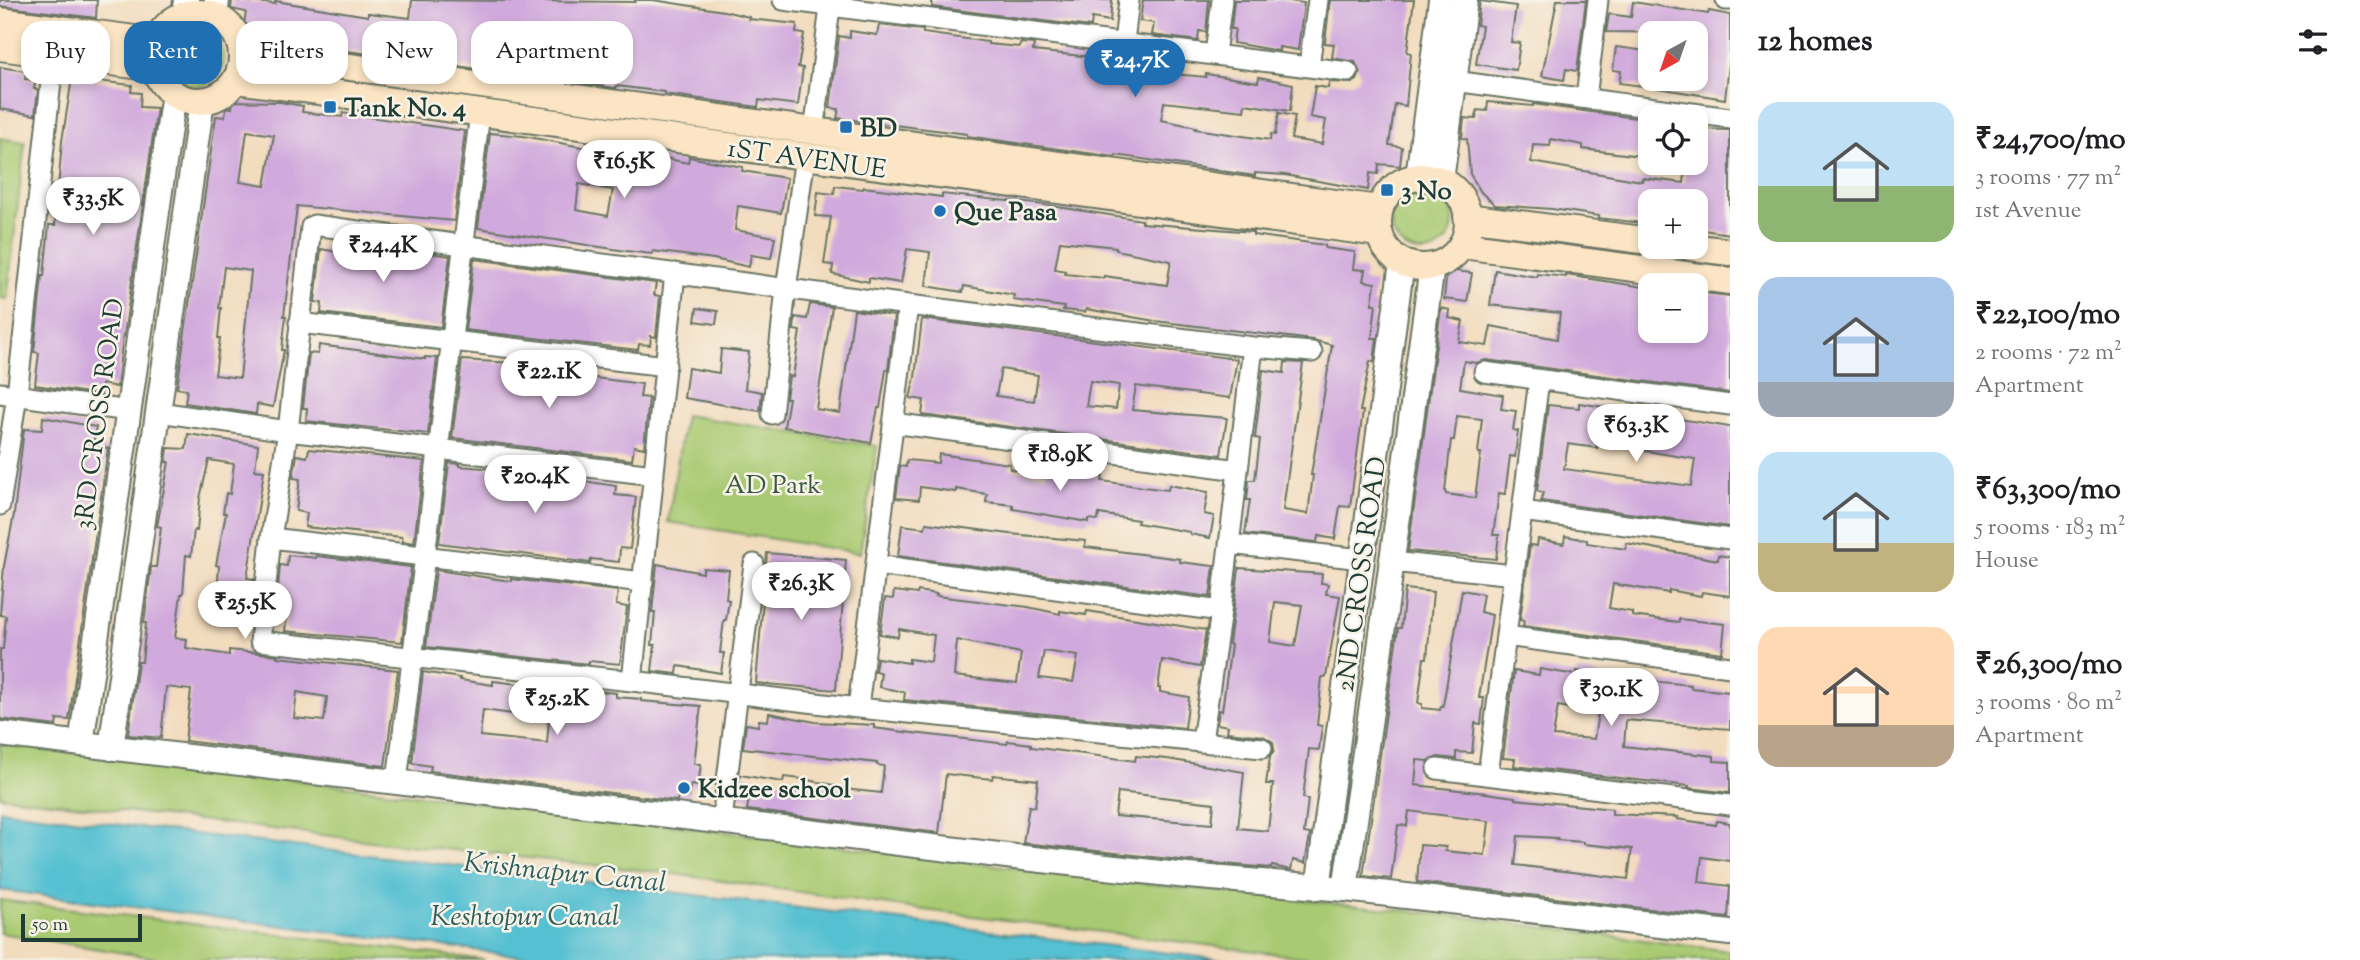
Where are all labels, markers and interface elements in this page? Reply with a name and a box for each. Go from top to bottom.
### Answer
chip: Buy [21,21,110,84]
chip: Rent [124,21,222,84]
chip: Filters [236,21,348,84]
chip: New [362,21,457,84]
chip: Apartment [471,21,633,84]
north arrow [1638,21,1708,91]
map controls [1638,21,1708,343]
text: 12 homes [1758,21,1873,64]
icon: filters [2294,23,2332,61]
pin: ₹24.7K [1078,40,1192,99]
text: ₹24.7K [1100,45,1170,78]
place label: Tank No. 4 [344,91,466,128]
marker: Tank No. 4 [322,99,338,115]
button: locate [1638,105,1708,175]
place label: BD [860,111,897,148]
marker: BD [838,119,854,135]
text: ₹24,700/mo [1975,119,2126,162]
icon: home [1814,130,1898,214]
street label: 1ST AVENUE [725,131,889,190]
pin: ₹16.5K [567,140,681,200]
text: ₹16.5K [593,146,655,179]
text: 3 rooms · 77 m² [1975,162,2121,195]
place label: 3 No [1401,174,1452,211]
pin: ₹33.5K [36,177,150,237]
marker: 3 No [1379,182,1395,198]
text: ₹33.5K [62,183,124,216]
button: + [1638,189,1708,259]
place label: Que Pasa [954,195,1057,232]
text: 1st Avenue [1975,195,2081,228]
marker: Que Pasa [932,203,948,219]
pin: ₹24.4K [326,224,440,284]
text: ₹24.4K [348,230,418,263]
button: − [1638,273,1708,343]
text: ₹22,100/mo [1975,294,2120,337]
street label: 3RD CROSS ROAD [66,296,135,533]
icon: home [1814,305,1898,389]
text: 2 rooms · 72 m² [1975,337,2122,370]
pin: ₹22.1K [492,350,606,410]
text: ₹22.1K [517,356,581,389]
text: Apartment [1975,370,2084,403]
pin: ₹63.3K [1579,405,1693,464]
text: ₹63.3K [1603,410,1669,443]
pin: ₹18.9K [1003,434,1117,493]
text: ₹18.9K [1027,439,1093,472]
street label: 2ND CROSS ROAD [1328,454,1397,694]
pin: ₹20.4K [478,456,592,515]
text: ₹20.4K [500,461,570,494]
park label: AD Park [725,468,821,505]
text: ₹63,300/mo [1975,469,2121,512]
icon: home [1814,480,1898,564]
text: 5 rooms · 183 m² [1975,512,2126,545]
text: House [1975,545,2039,578]
pin: ₹26.3K [744,562,858,622]
text: ₹26.3K [768,568,834,601]
pin: ₹25.5K [188,582,302,641]
text: ₹25.5K [214,587,276,620]
text: ₹26,300/mo [1975,644,2122,687]
icon: home [1814,655,1898,739]
pin: ₹30.1K [1554,668,1668,728]
text: ₹30.1K [1579,674,1643,707]
pin: ₹25.2K [500,678,614,737]
text: ₹25.2K [525,683,590,716]
text: 3 rooms · 80 m² [1975,687,2122,720]
text: Apartment [1975,720,2084,753]
place label: Kidzee school [698,772,852,809]
marker: Kidzee school [676,780,692,796]
water label: Krishnapur Canal [461,843,668,905]
water label: Keshtopur Canal [431,898,619,938]
scale bar [21,911,142,943]
text: 50 m [32,912,68,939]

